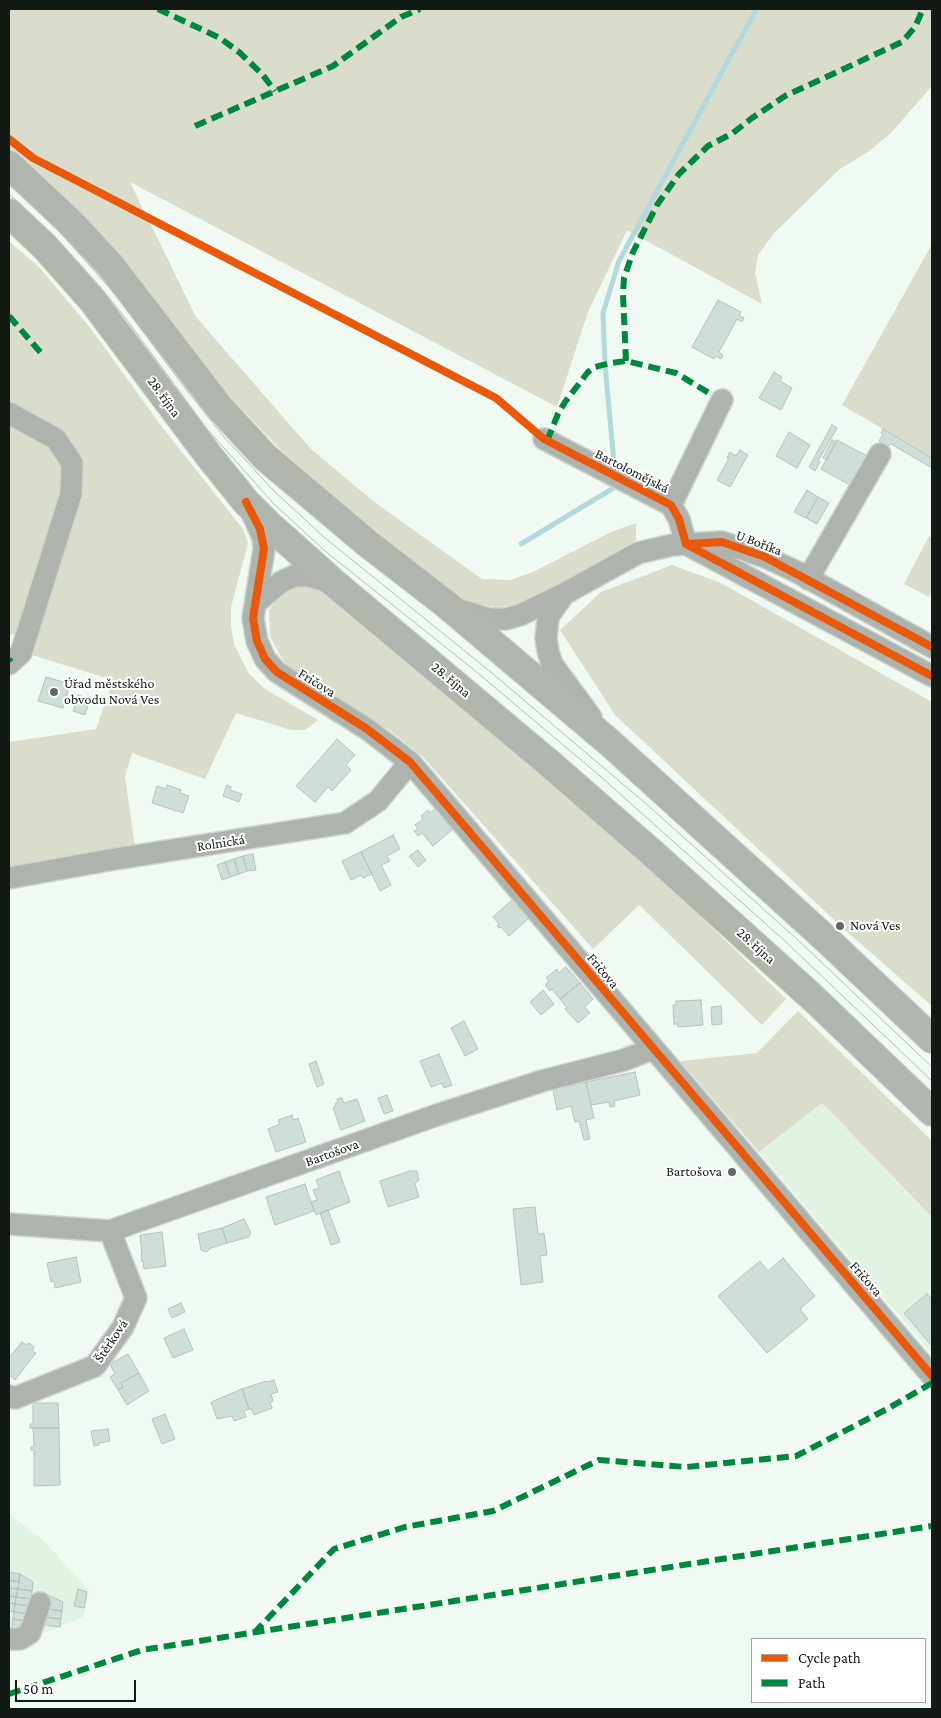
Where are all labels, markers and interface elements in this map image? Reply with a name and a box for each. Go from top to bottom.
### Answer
street label: 28. října [144,373,184,421]
street label: Bartolomějská [592,445,672,497]
street label: U Boříka [734,527,784,559]
street label: 28. října [428,659,474,701]
street label: Fričova [295,665,339,701]
place label: Úřad městského obvodu Nová Ves [64,676,159,709]
marker: Úřad městského obvodu Nová Ves [48,686,60,698]
street label: Rolnická [196,831,246,855]
place label: Nová Ves [850,918,901,934]
marker: Nová Ves [834,920,846,932]
street label: 28. října [733,924,779,968]
street label: Fričova [583,950,623,992]
street label: Bartošova [303,1136,361,1170]
place label: Bartošova [666,1164,722,1180]
marker: Bartošova [726,1166,738,1178]
street label: Fričova [846,1258,886,1300]
street label: Štěrková [90,1316,132,1366]
legend [751,1638,926,1703]
text: Cycle path [798,1650,861,1666]
scale bar [18,1670,139,1702]
text: Path [798,1675,825,1691]
text: 50 m [23,1681,53,1697]

